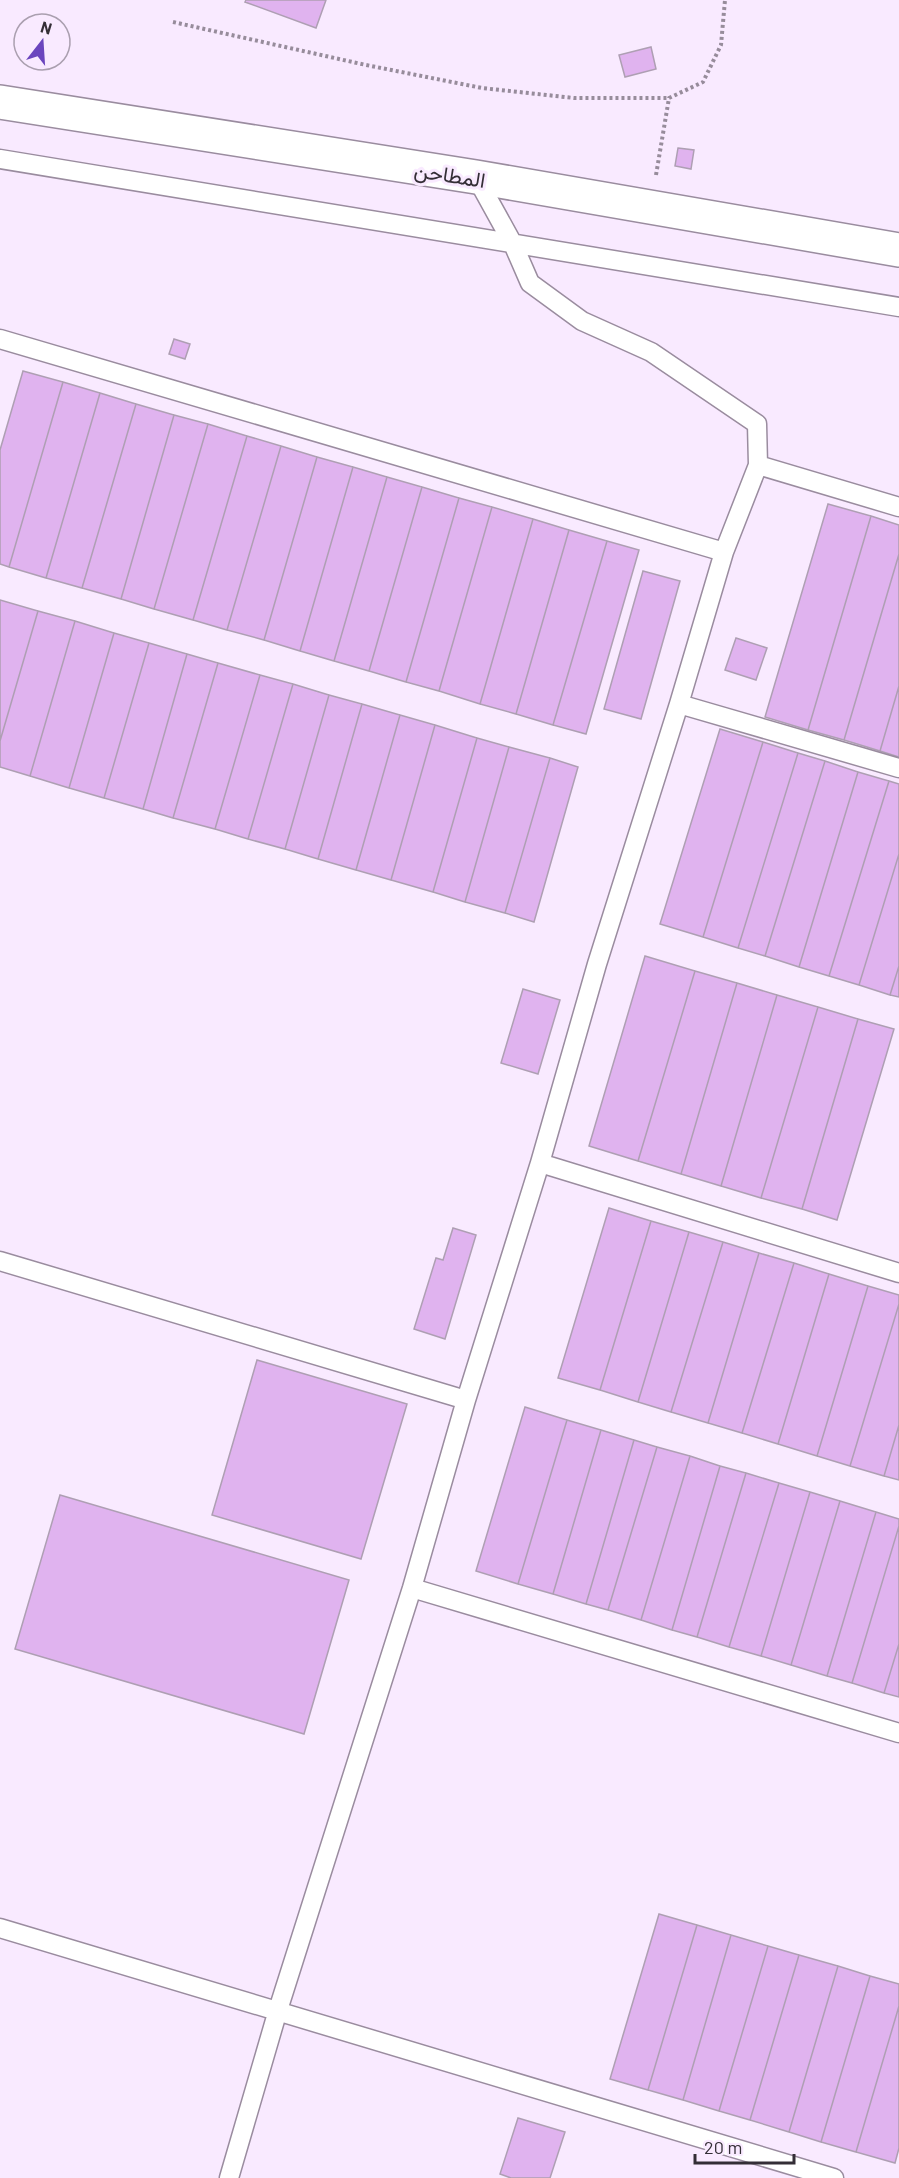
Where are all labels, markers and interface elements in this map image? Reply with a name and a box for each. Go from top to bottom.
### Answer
north arrow [12,12,72,72]
text: N [39,17,54,38]
street label: المطاحن [412,156,487,193]
scale bar [695,2127,794,2165]
text: 20 m [704,2136,742,2158]

